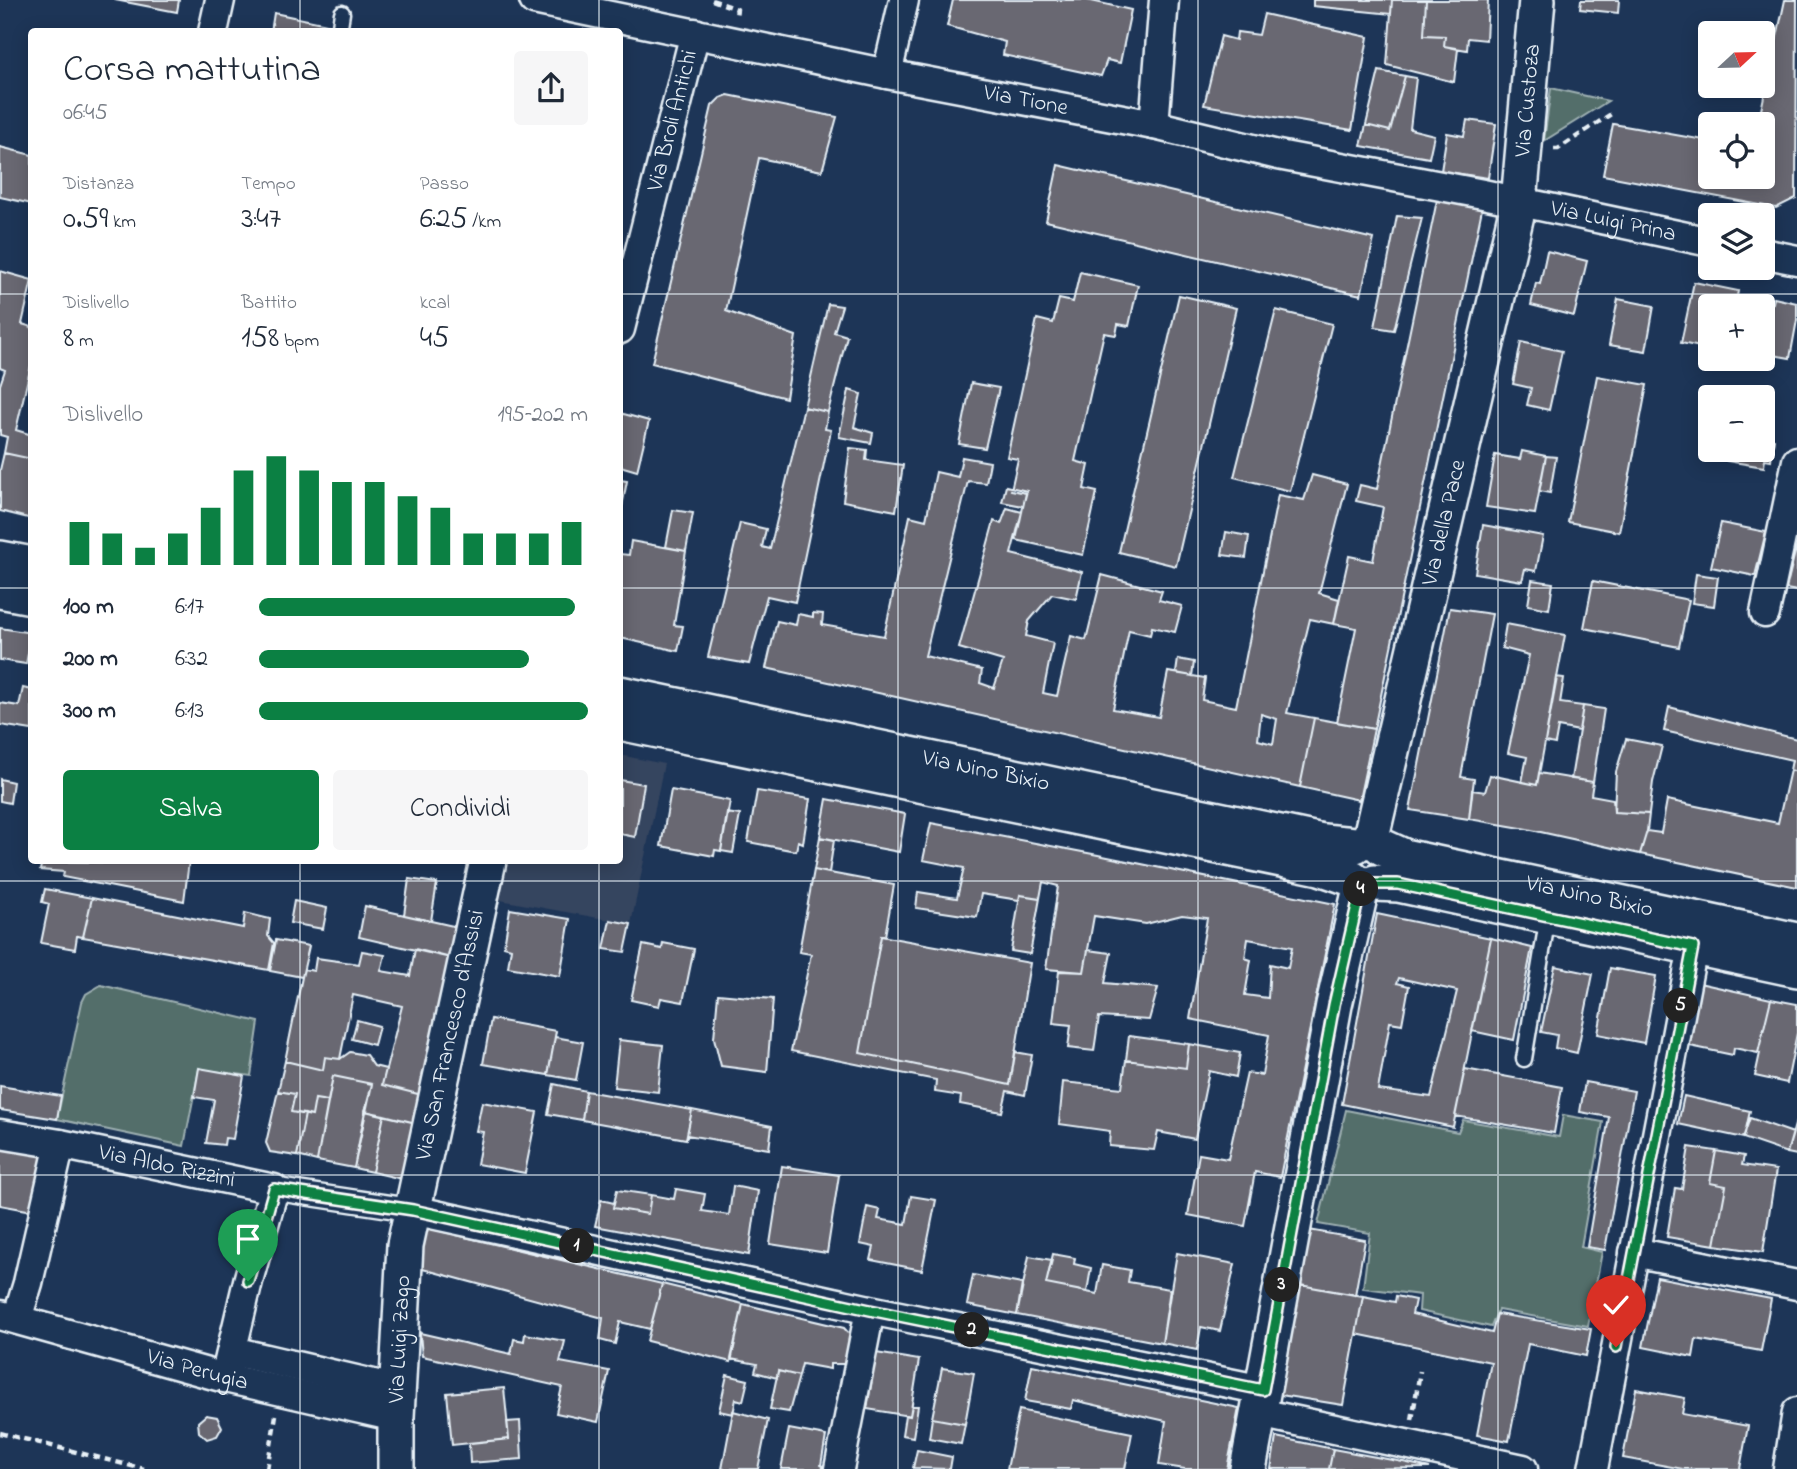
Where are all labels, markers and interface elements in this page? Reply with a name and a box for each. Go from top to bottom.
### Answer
north arrow [1698,21,1774,98]
map controls [1698,21,1775,462]
text: Corsa mattutina [63,43,321,99]
street label: Via Custoza [1506,43,1550,160]
street label: Via Broli Antichi [639,46,707,196]
button: share [514,51,588,125]
street label: Via Tione [980,76,1071,125]
text: 06:45 [63,97,108,130]
button: locate [1698,112,1775,189]
text: Distanza [63,171,134,198]
text: Tempo [241,171,296,198]
text: Passo [420,171,469,198]
street label: Via Luigi Prina [1547,192,1679,251]
text: 0.59 [63,198,108,242]
text: 3:47 [241,198,281,242]
text: 6:25 [420,198,467,242]
button: layers [1698,203,1775,280]
text: km [108,209,136,236]
text: /km [467,209,501,236]
text: Dislivello [63,290,129,317]
text: Battito [241,290,297,317]
text: kcal [420,290,450,317]
button: + [1698,294,1775,371]
text: 8 [63,317,74,361]
text: 158 [241,317,279,361]
text: 45 [420,317,449,361]
text: m [74,328,94,355]
text: bpm [279,328,319,355]
button: − [1698,385,1775,462]
text: Dislivello [63,399,143,432]
text: 195–202 m [498,399,588,432]
street label: Via della Pace [1413,456,1475,590]
text: 100 m [63,591,114,624]
text: 6:17 [175,591,204,624]
text: 200 m [63,643,118,676]
text: 6:32 [175,643,208,676]
text: 300 m [63,695,116,728]
text: 6:13 [175,695,204,728]
street label: Via Nino Bixio [918,741,1053,800]
button: Salva [63,770,319,850]
button: Condividi [333,770,588,850]
street label: Via Nino Bixio [1522,867,1656,926]
pin: 4 [1344,872,1378,906]
text: 4 [1357,875,1364,902]
street label: Via San Francesco d'Assisi [407,907,494,1165]
pin: 5 [1664,988,1698,1024]
text: 5 [1675,992,1686,1019]
street label: Via Aldo Rizzini [95,1136,238,1197]
pin [218,1209,278,1281]
icon: arrive [229,1220,267,1258]
pin: 1 [560,1228,594,1264]
text: 1 [573,1232,580,1259]
pin: 3 [1264,1268,1300,1302]
text: 3 [1278,1271,1285,1298]
street label: Via Luigi Zago [380,1274,420,1405]
pin [1586,1275,1646,1347]
icon: check [1597,1286,1635,1324]
pin: 2 [954,1312,990,1348]
text: 2 [967,1316,976,1343]
street label: Via Perugia [142,1340,251,1399]

